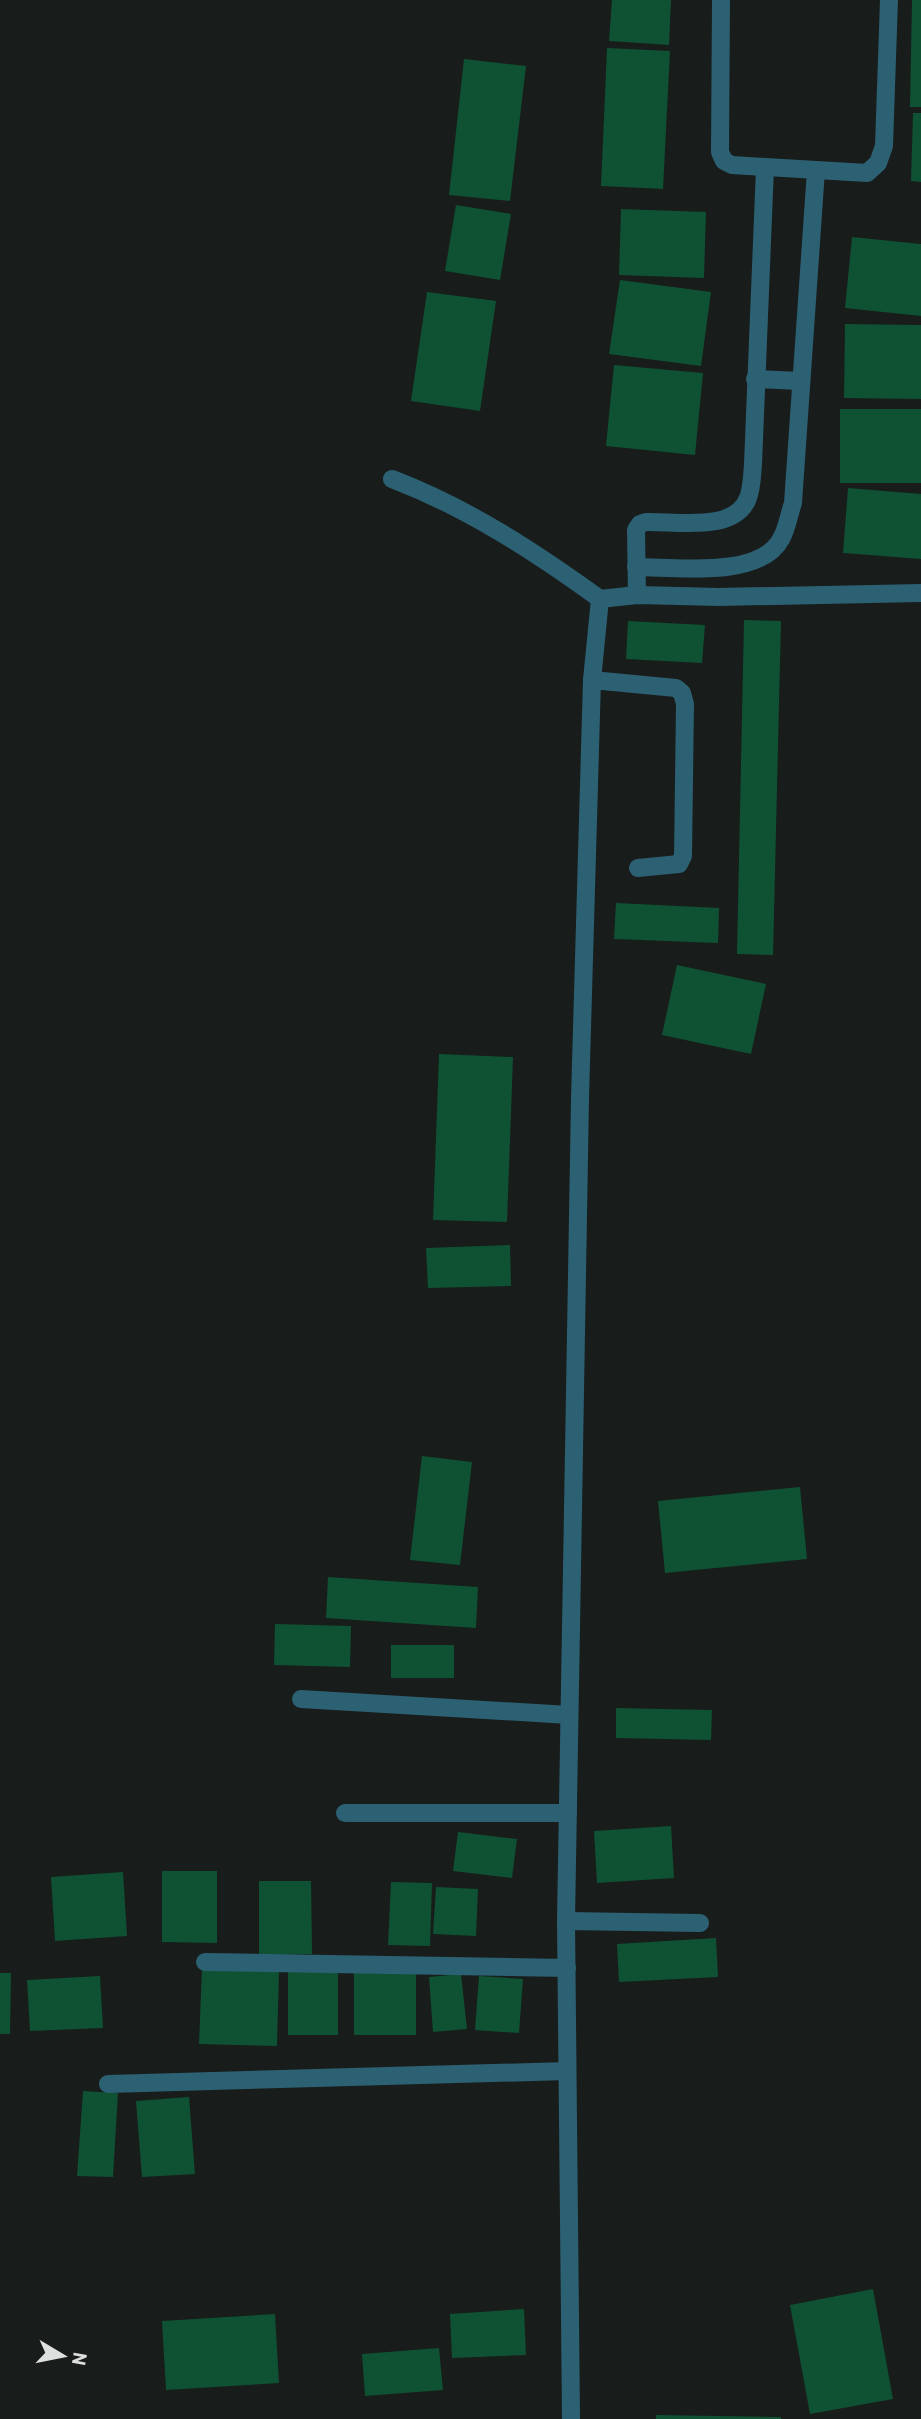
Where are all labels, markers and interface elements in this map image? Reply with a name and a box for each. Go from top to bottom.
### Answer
north arrow [28,2321,98,2391]
text: N [68,2351,93,2367]

